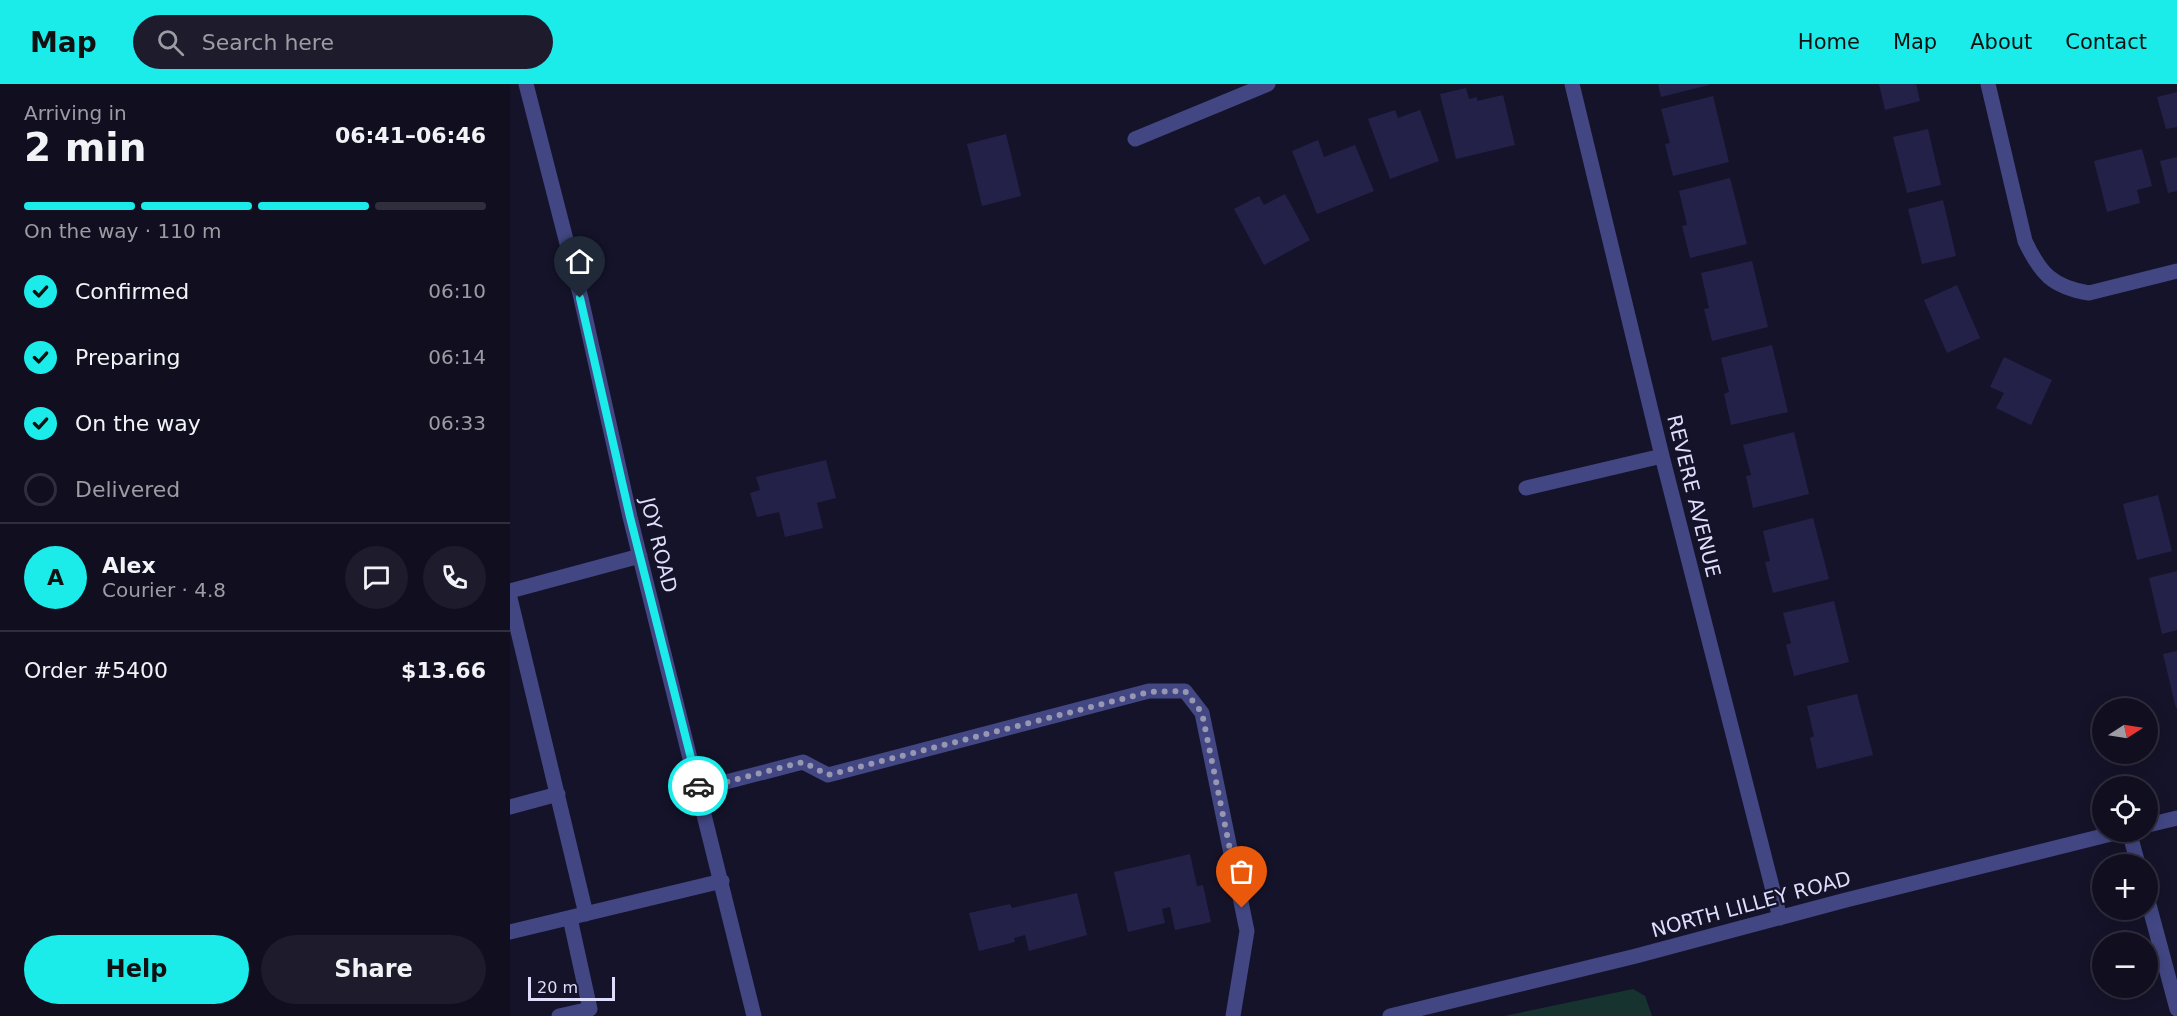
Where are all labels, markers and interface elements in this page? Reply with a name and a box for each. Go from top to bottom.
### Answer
search box [133,15,553,69]
text: Map [30,26,97,59]
icon: search [154,26,187,59]
text: Search here [202,30,334,55]
text: Home [1798,30,1860,54]
text: Map [1893,30,1937,54]
text: About [1970,30,2032,54]
text: Contact [2065,30,2147,54]
text: Arriving in [24,101,127,125]
text: 06:41–06:46 [335,123,486,148]
text: 2 min [24,125,146,170]
text: On the way · 110 m [24,219,222,243]
pin [554,236,605,298]
icon: home [563,245,596,278]
icon: check [24,275,57,308]
text: Confirmed [75,279,189,304]
text: 06:10 [428,279,486,303]
icon: check [24,341,57,374]
text: Preparing [75,345,181,370]
text: 06:14 [428,345,486,369]
icon: check [24,407,57,440]
text: On the way [75,411,201,436]
text: 06:33 [428,411,486,435]
street label: REVERE AVENUE [1662,412,1726,580]
text: Delivered [75,477,180,502]
street label: JOY ROAD [635,493,682,595]
button: chat [345,546,408,609]
button: phone [423,546,486,609]
text: Alex [102,553,156,578]
text: A [47,565,64,590]
text: Courier · 4.8 [102,578,226,602]
text: Order #5400 [24,658,168,683]
text: $13.66 [401,658,486,683]
north arrow [2092,698,2158,764]
map controls [2092,698,2158,998]
courier [668,756,728,816]
icon: car [682,770,715,803]
button: locate [2092,776,2158,842]
pin [1216,846,1267,908]
button: + [2092,854,2158,920]
icon: bag [1225,855,1258,888]
street label: NORTH LILLEY ROAD [1649,866,1853,942]
button: − [2092,932,2158,998]
button: Help [24,935,249,1004]
button: Share [261,935,486,1004]
scale bar [528,974,615,1002]
text: 20 m [537,978,578,997]

